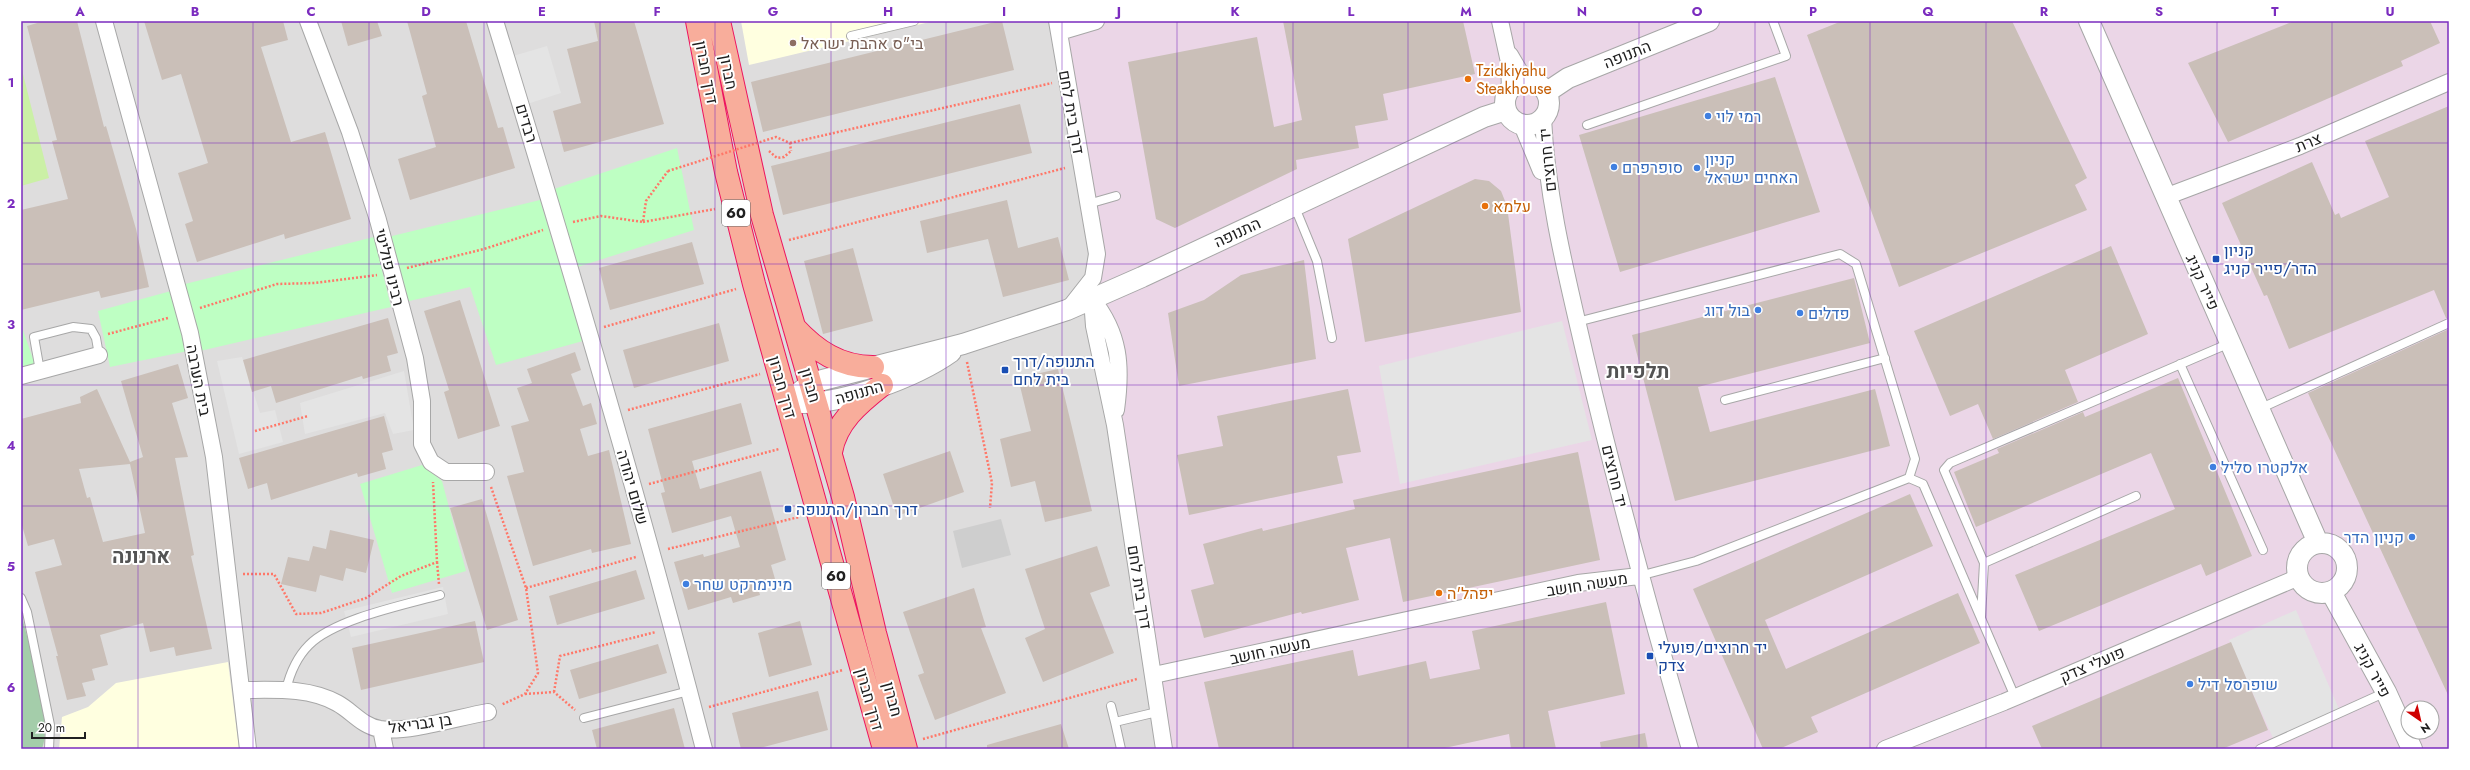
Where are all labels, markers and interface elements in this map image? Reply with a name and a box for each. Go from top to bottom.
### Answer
text: A [74,2,85,21]
text: B [191,2,200,21]
text: C [306,2,316,21]
text: D [421,2,431,21]
text: E [538,2,546,21]
text: F [653,2,661,21]
text: G [768,2,779,21]
text: H [883,2,893,21]
text: I [1002,2,1006,21]
text: J [1114,2,1121,21]
text: K [1230,2,1240,21]
text: L [1348,2,1355,21]
text: M [1460,2,1472,21]
text: N [1577,2,1587,21]
text: O [1692,2,1703,21]
text: P [1809,2,1817,21]
text: Q [1922,2,1934,21]
text: R [2040,2,2049,21]
text: S [2155,2,2163,21]
text: T [2271,2,2279,21]
text: U [2385,2,2395,21]
place label: בי"ס אהבת ישראל [801,32,924,55]
street label: התנופה [1600,35,1654,74]
street label: דרך חברון [689,38,724,106]
marker: בי"ס אהבת ישראל [788,38,798,48]
street label: חברון [714,53,743,92]
place label: Tzidkiyahu Steakhouse [1476,59,1552,100]
street label: דרך בית לחם [1053,68,1090,156]
text: 1 [8,73,14,92]
marker: Tzidkiyahu Steakhouse [1463,74,1473,84]
street label: רבדים [510,101,543,145]
place label: רמי לוי [1716,105,1761,128]
marker: רמי לוי [1703,111,1713,121]
street label: יד חרוצים [1533,127,1562,193]
street label: צרת [2292,127,2325,158]
place label: קניון האחים ישראל [1705,148,1798,189]
place label: סופרפרם [1622,156,1683,179]
marker: סופרפרם [1609,162,1619,172]
marker: קניון האחים ישראל [1692,163,1702,173]
text: 2 [7,194,15,213]
place label: עלמא [1493,195,1531,218]
road number: 60 [722,200,750,226]
marker: עלמא [1480,201,1490,211]
street label: התנופה [1210,212,1264,253]
street label: רבינו פוליטי [369,226,410,308]
place label: קניון הדר/פייר קניג [2224,239,2317,280]
street label: פייר קניג [2180,251,2225,314]
marker: קניון הדר/פייר קניג [2211,254,2221,264]
place label: בול דוג [1705,299,1751,322]
place label: פדלים [1808,302,1850,325]
marker: בול דוג [1753,305,1763,315]
marker: פדלים [1795,308,1805,318]
text: 3 [7,315,15,334]
street label: בית הערבה [180,342,217,418]
place label: התנופה/דרך בית לחם [1013,350,1095,391]
street label: דרך חברון [763,353,802,421]
district label: תלפיות [1607,357,1669,386]
street label: חברון [795,365,826,405]
marker: התנופה/דרך בית לחם [1000,365,1010,375]
street label: התנופה [832,375,886,410]
text: 4 [6,436,16,455]
street label: יד חרוצים [1596,442,1633,510]
street label: שלום יהודה [611,447,654,527]
place label: אלקטרו סליל [2221,456,2308,479]
marker: אלקטרו סליל [2208,462,2218,472]
place label: דרך חברון/התנופה [796,498,918,521]
marker: דרך חברון/התנופה [783,504,793,514]
place label: קניון הדר [2344,526,2404,549]
marker: קניון הדר [2407,532,2417,542]
district label: ארנונה [112,542,170,571]
street label: דרך בית לחם [1121,543,1158,631]
text: 5 [7,557,15,576]
road number: 60 [822,563,850,589]
street label: מעשה חושב [1545,567,1629,602]
place label: מינימרקט שחר [694,573,792,596]
marker: מינימרקט שחר [681,579,691,589]
place label: יפהל'ה [1447,582,1493,605]
marker: יפהל'ה [1434,588,1444,598]
street label: מעשה חושב [1228,631,1313,670]
place label: יד חרוצים/פועלי צדק [1658,636,1767,677]
street label: פייר קניג [2349,639,2397,702]
street label: פועלי צדק [2056,640,2128,689]
marker: יד חרוצים/פועלי צדק [1645,651,1655,661]
street label: דרך חברון [850,665,889,733]
place label: שופרסל דיל [2198,673,2278,696]
text: 6 [7,678,16,697]
street label: חברון [877,679,908,719]
marker: שופרסל דיל [2185,679,2195,689]
north arrow [2400,700,2440,740]
street label: בן גבריאל [387,708,454,739]
scale bar [32,714,85,740]
text: 20 m [38,719,65,737]
text: N [2417,719,2434,737]

